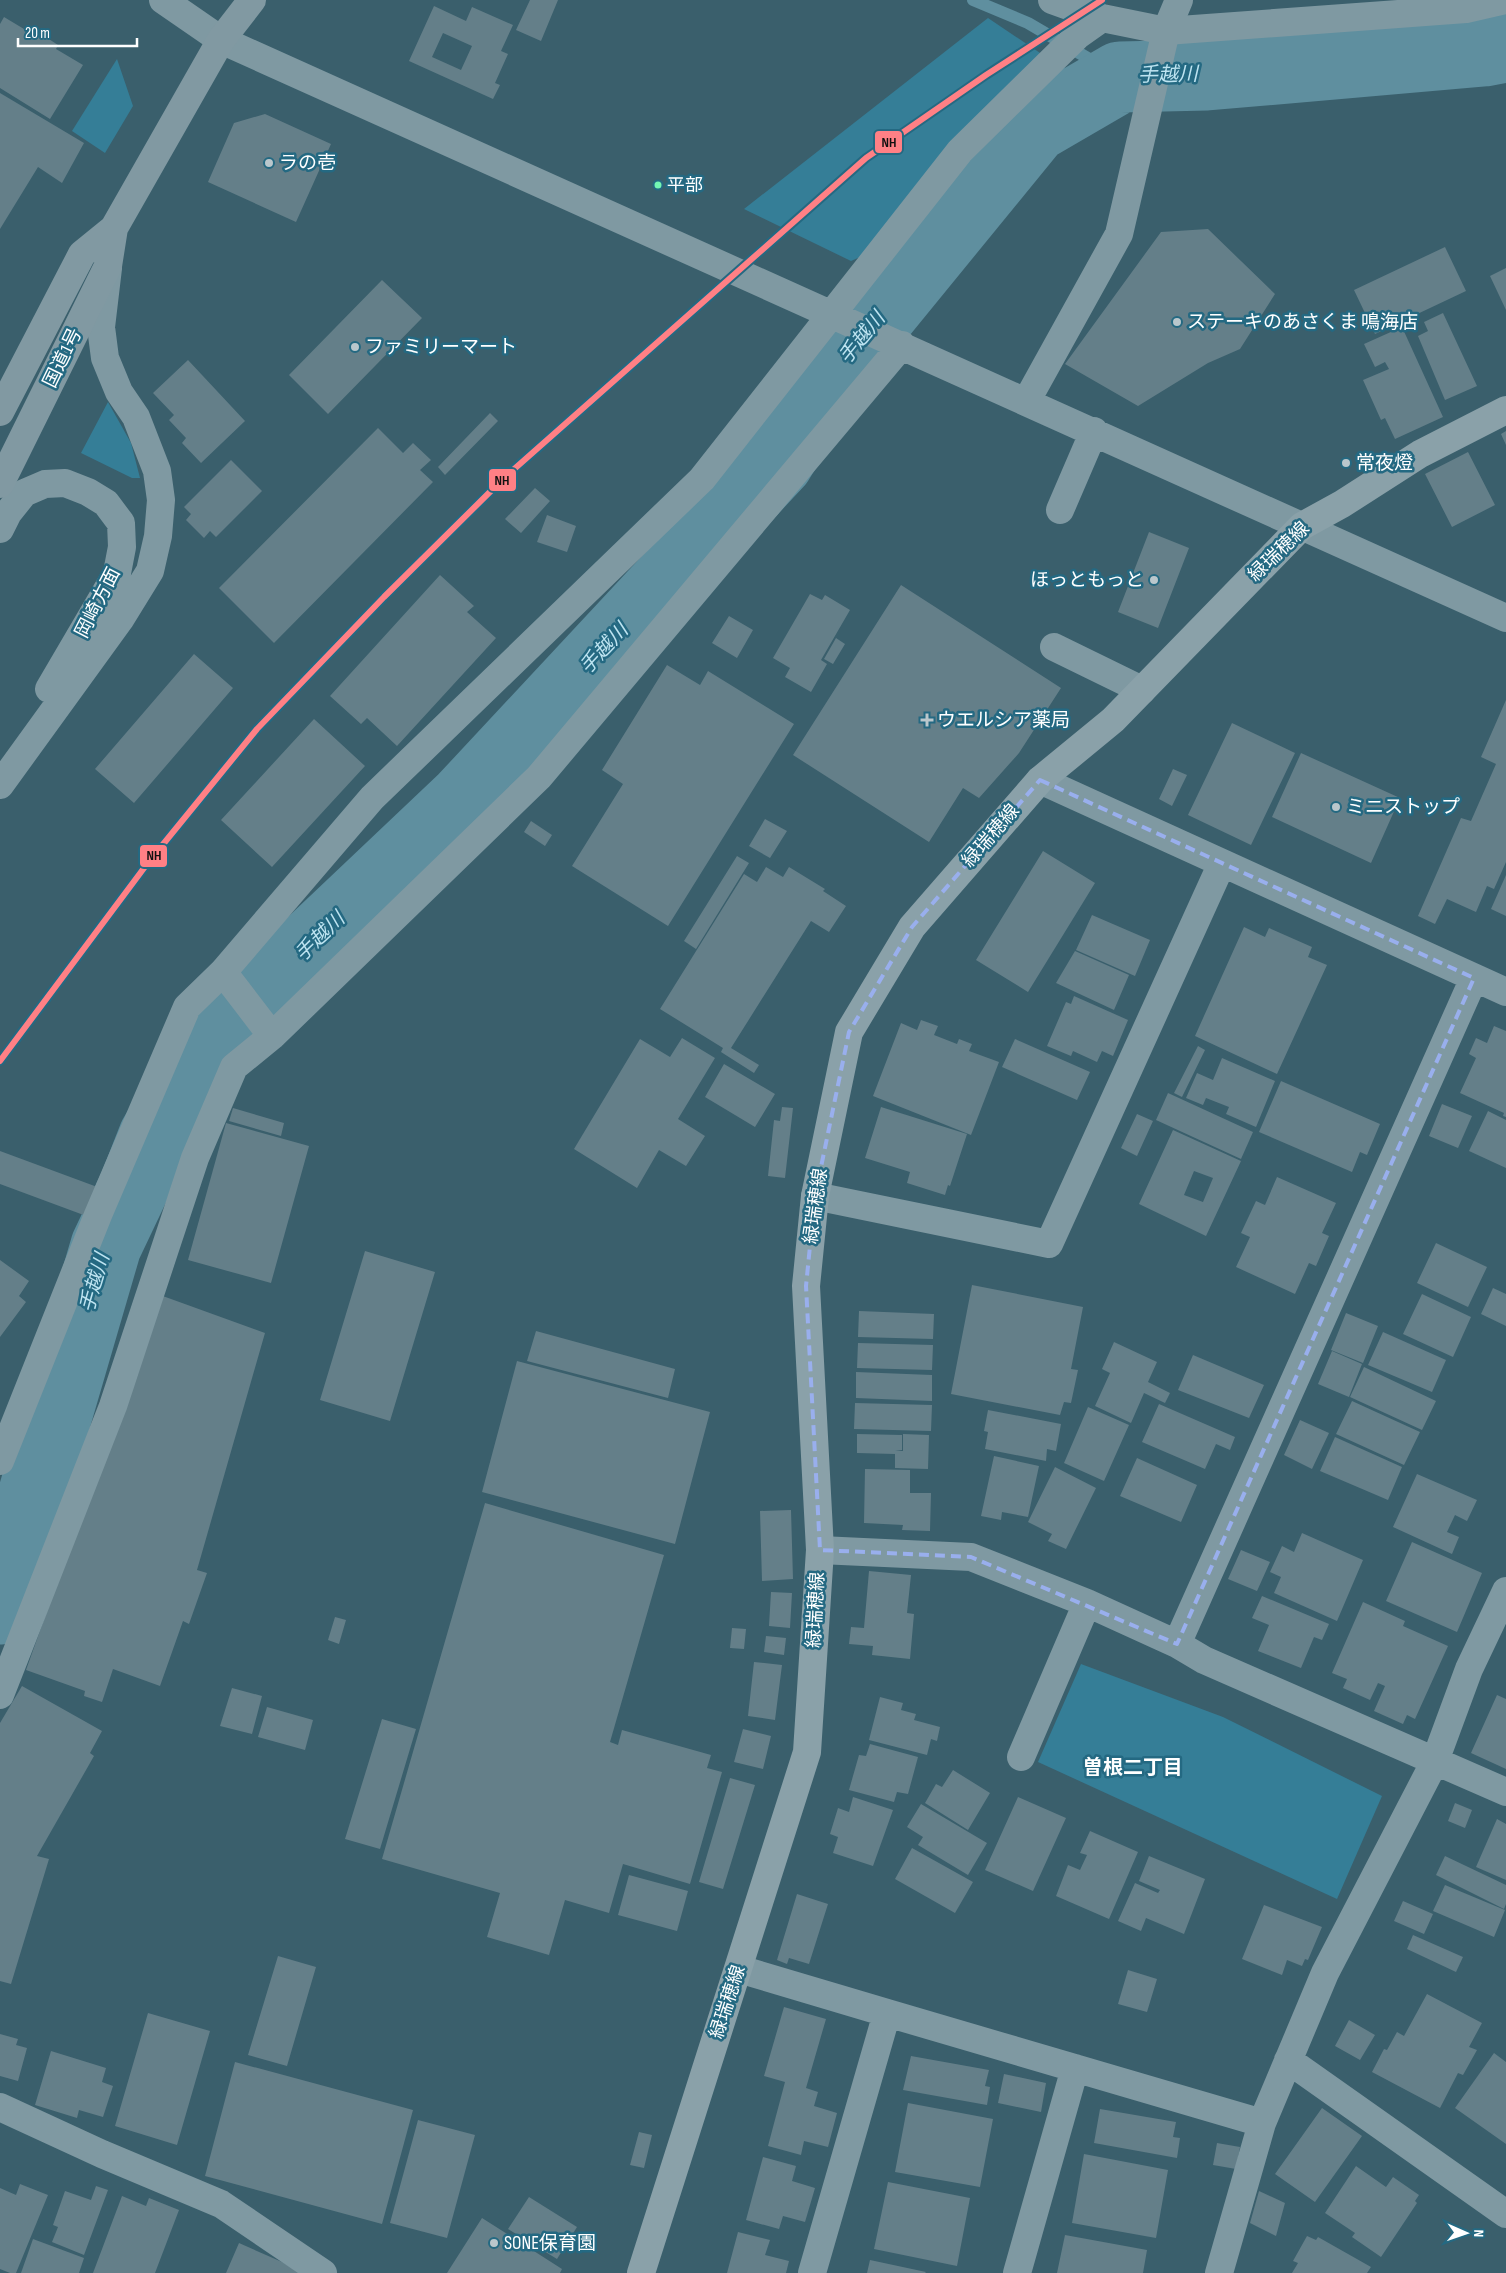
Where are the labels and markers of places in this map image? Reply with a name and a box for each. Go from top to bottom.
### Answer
place label: ラの壱 [279,152,336,175]
marker: ラの壱 [263,157,275,169]
place label: 平部 [667,175,703,196]
marker: 平部 [653,180,663,190]
place label: ステーキのあさくま 鳴海店 [1187,311,1418,334]
marker: ステーキのあさくま 鳴海店 [1171,316,1183,328]
place label: ファミリーマート [365,336,517,359]
marker: ファミリーマート [349,341,361,353]
place label: 常夜燈 [1356,452,1413,475]
marker: 常夜燈 [1340,457,1352,469]
place label: ほっともっと [1030,569,1144,592]
marker: ほっともっと [1148,574,1160,586]
place label: ウエルシア薬局 [937,709,1070,732]
marker: ウエルシア薬局 [921,714,933,726]
place label: ミニストップ [1346,796,1460,819]
marker: ミニストップ [1330,801,1342,813]
place label: SONE保育園 [504,2232,596,2255]
marker: SONE保育園 [488,2237,500,2249]

